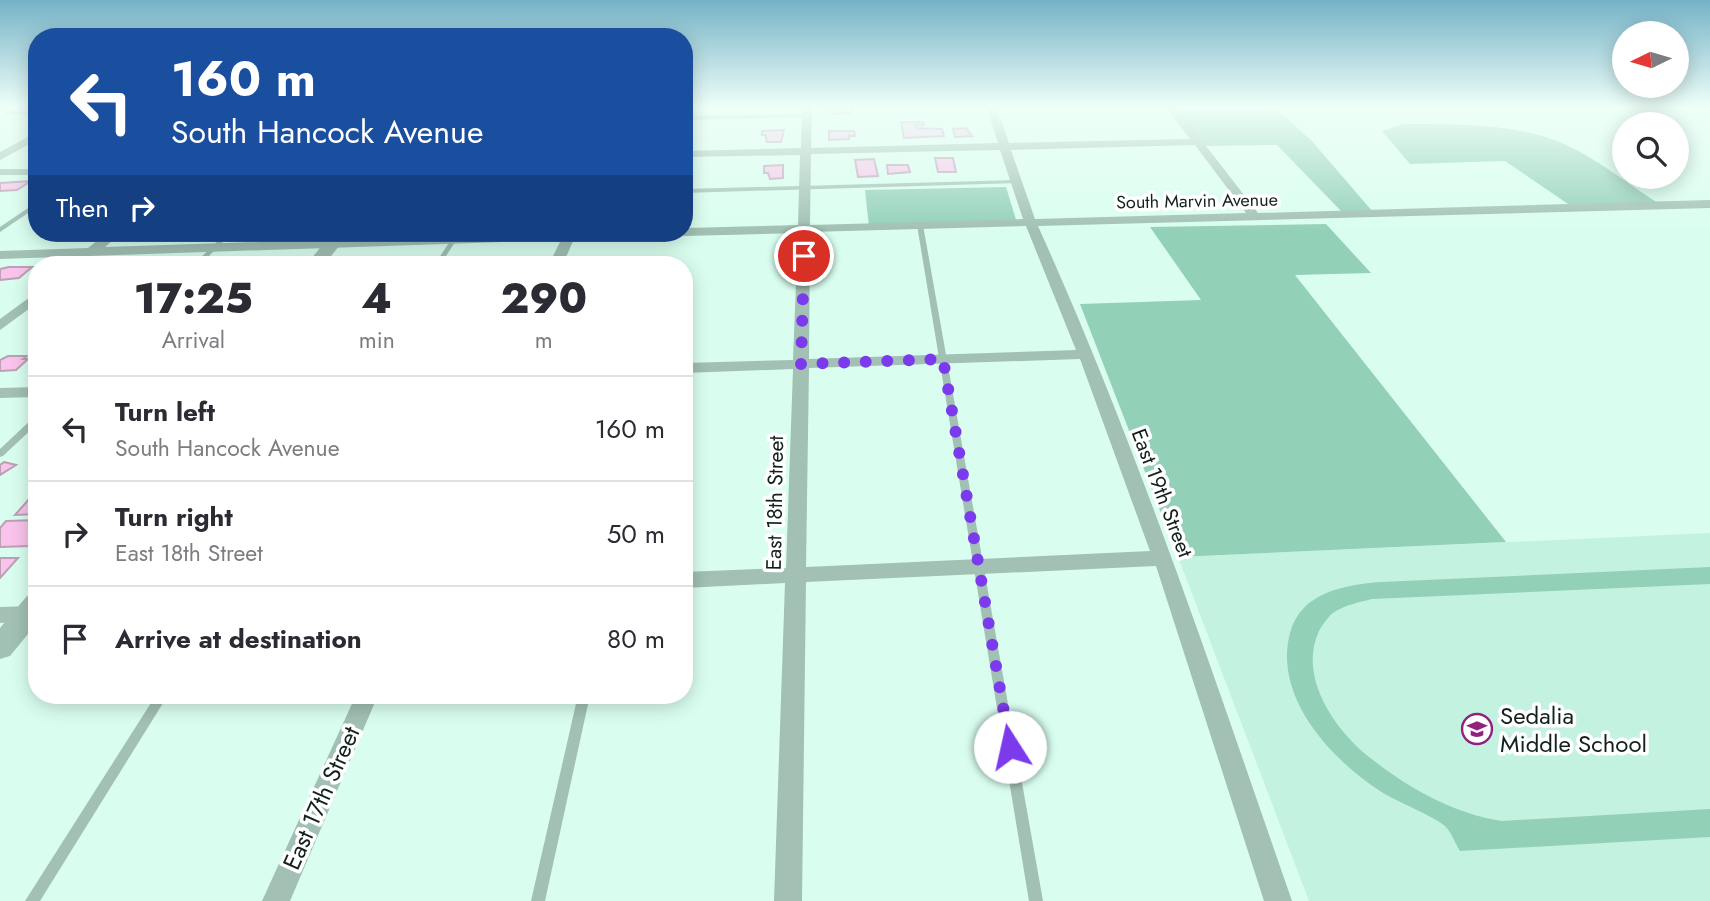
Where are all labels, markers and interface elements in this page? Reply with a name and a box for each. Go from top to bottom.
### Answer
north arrow [1612,21,1689,98]
map controls [1612,21,1689,189]
text: 160 m [171,44,316,114]
icon: left [56,56,147,147]
text: South Hancock Avenue [171,109,483,155]
button: search [1612,112,1689,189]
street label: South Marvin Avenue [1116,187,1278,215]
text: Then [56,189,109,227]
icon: right [123,189,161,227]
pin [774,226,834,286]
icon: arrive [785,237,823,275]
text: 17:25 [134,268,253,329]
text: 4 [361,268,392,329]
text: 290 [501,268,587,329]
text: Arrival [162,323,225,357]
text: min [359,323,395,357]
text: m [535,323,553,357]
text: Turn left [115,393,215,431]
icon: left [56,410,94,448]
text: 160 m [595,410,665,448]
street label: East 19th Street [1124,424,1200,562]
text: South Hancock Avenue [115,431,340,465]
street label: East 18th Street [759,435,791,571]
text: Turn right [115,498,233,536]
icon: right [56,515,94,553]
text: 50 m [607,515,665,553]
text: East 18th Street [115,536,263,570]
icon: arrive [56,620,94,658]
text: Arrive at destination [115,620,362,658]
text: 80 m [607,620,665,658]
place label: Sedalia Middle School [1500,698,1647,761]
position arrow [973,710,1047,784]
school or university icon: Sedalia Middle School [1460,712,1494,746]
street label: East 17th Street [274,721,368,875]

